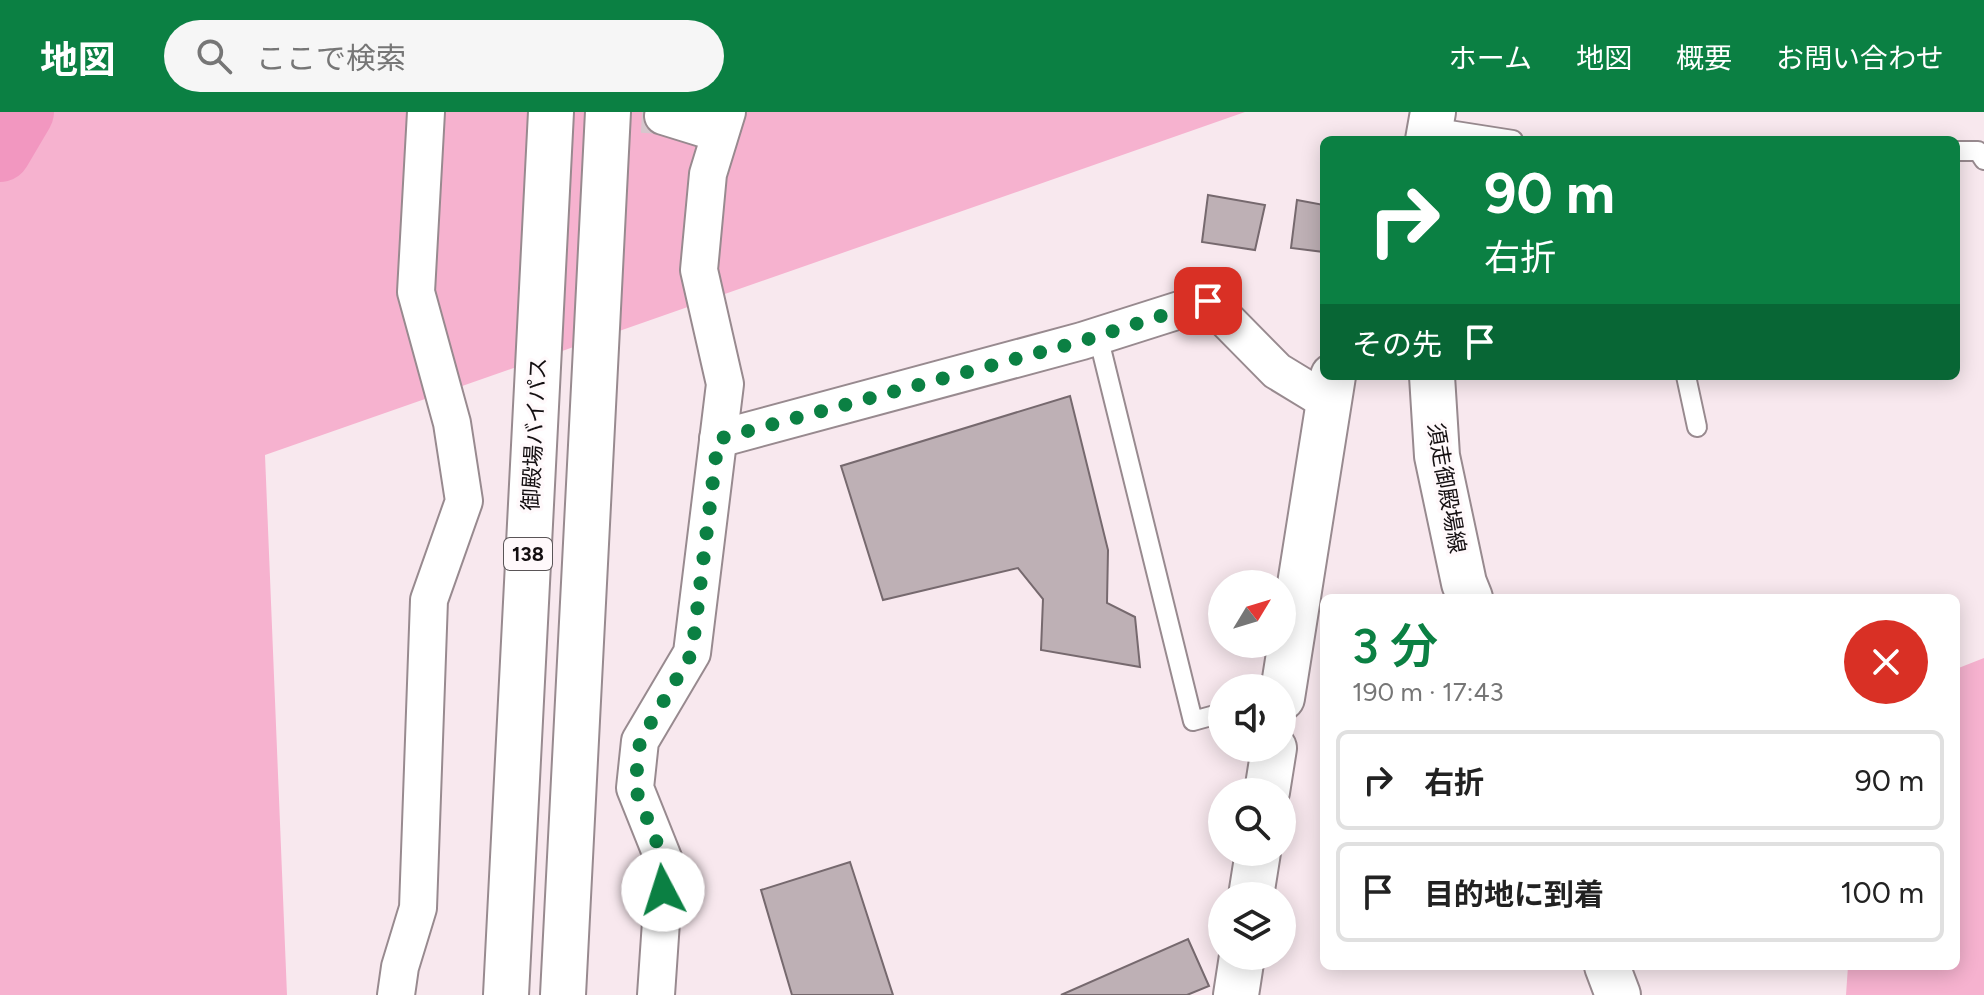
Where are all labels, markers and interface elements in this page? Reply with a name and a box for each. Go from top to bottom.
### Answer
search box [164,20,724,92]
icon: search [192,34,236,78]
text: 地図 [40,37,116,83]
text: ここで検索 [256,40,406,77]
text: ホーム [1449,41,1532,75]
text: 地図 [1576,41,1632,75]
text: 概要 [1676,41,1732,75]
text: お問い合わせ [1776,41,1944,75]
text: 90 m [1484,160,1615,227]
icon: right [1352,168,1456,272]
text: 右折 [1484,236,1556,279]
pin [1174,267,1242,335]
icon: arrive [1186,279,1230,323]
icon: arrive [1458,320,1502,364]
text: その先 [1352,326,1442,363]
street label: 御殿場バイパス [517,357,552,511]
street label: 須走御殿場線 [1422,421,1471,555]
road number: 138 [504,538,552,570]
north arrow [1208,570,1296,658]
map controls [1208,570,1296,970]
text: 3 分 [1352,617,1438,675]
button: close [1844,620,1928,704]
button: sound [1208,674,1296,762]
text: 190 m · 17:43 [1352,676,1504,708]
icon: right [1356,758,1400,802]
text: 90 m [1855,762,1924,799]
text: 右折 [1424,764,1484,801]
button: search [1208,778,1296,866]
position arrow [621,848,705,932]
icon: arrive [1356,870,1400,914]
text: 100 m [1840,874,1924,911]
text: 目的地に到着 [1424,876,1604,913]
button: layers [1208,882,1296,970]

